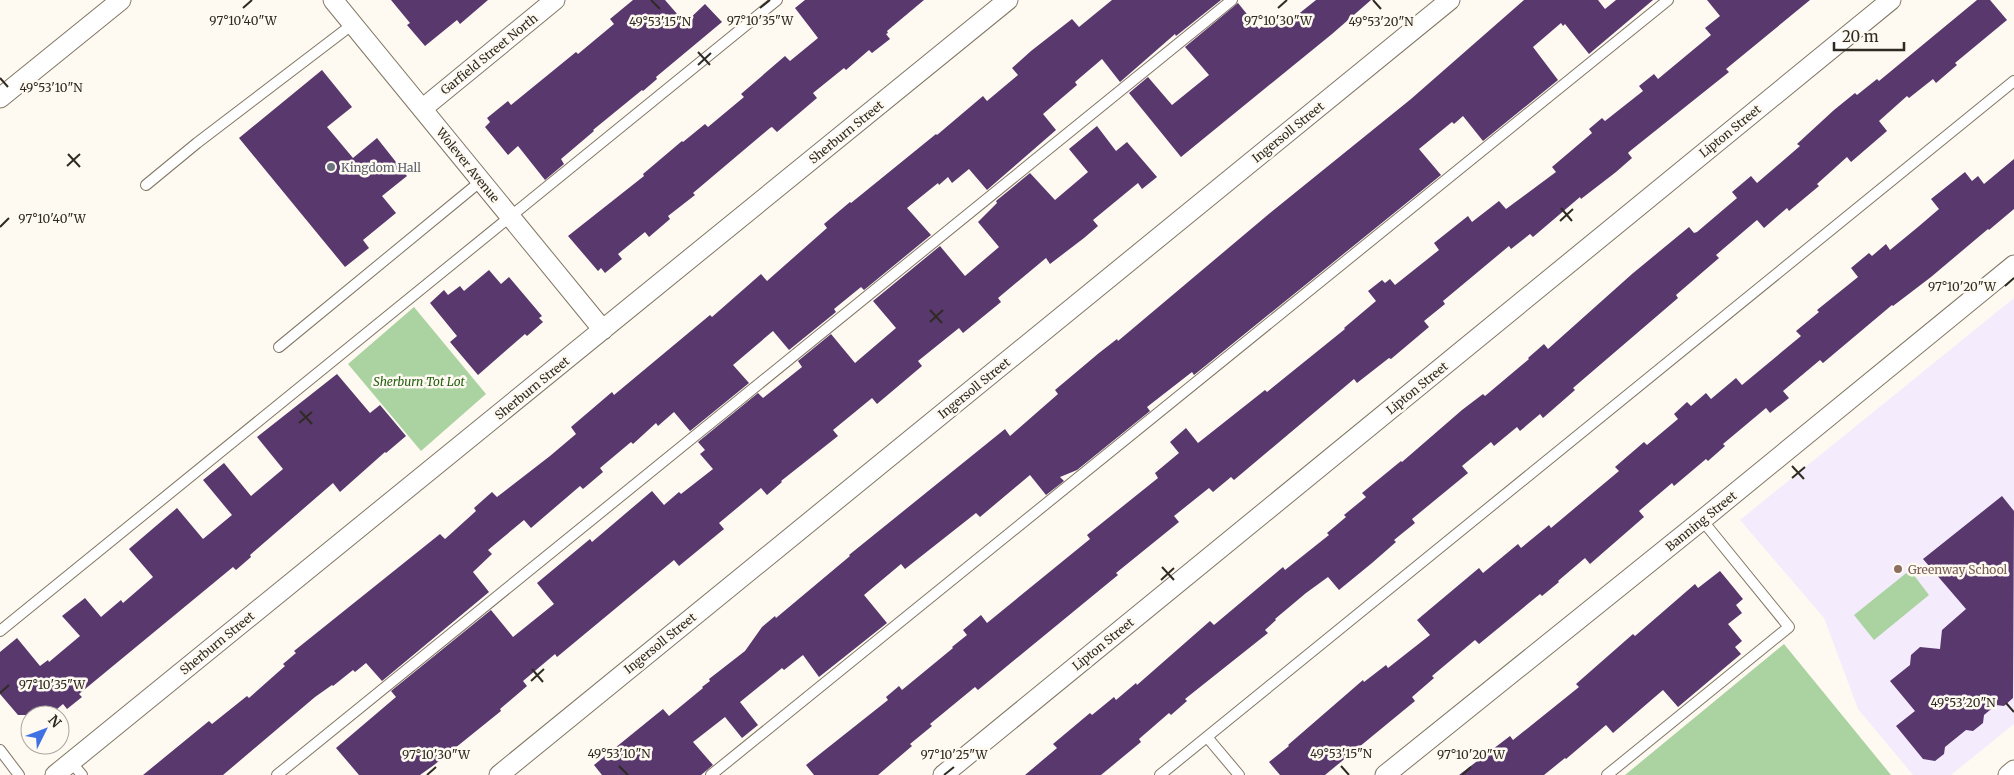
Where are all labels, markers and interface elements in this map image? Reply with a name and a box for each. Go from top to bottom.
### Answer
street label: Garfield Street North [438,10,541,98]
text: 97°10'40"W [209,13,278,28]
text: 97°10'35"W [727,13,794,28]
text: 97°10'30"W [1244,13,1313,28]
text: 49°53'15"N [629,14,692,29]
text: 49°53'20"N [1348,14,1414,29]
scale bar [1834,20,1904,52]
text: 20 m [1842,27,1879,46]
text: 49°53'10"N [19,80,83,95]
street label: Sherburn Street [806,97,887,167]
street label: Ingersoll Street [1249,98,1327,166]
street label: Lipton Street [1696,101,1764,160]
street label: Wolever Avenue [433,124,503,205]
place label: Kingdom Hall [341,160,421,175]
marker: Kingdom Hall [325,161,337,173]
text: 97°10'40"W [18,211,87,226]
text: 97°10'20"W [1928,279,1997,294]
street label: Sherburn Street [492,353,573,423]
street label: Ingersoll Street [935,354,1013,422]
street label: Lipton Street [1383,358,1451,417]
park label: Sherburn Tot Lot [373,374,466,389]
street label: Banning Street [1663,488,1740,554]
place label: Greenway School [1908,562,2008,577]
marker: Greenway School [1892,563,1904,575]
street label: Sherburn Street [177,608,258,678]
street label: Ingersoll Street [621,609,699,677]
street label: Lipton Street [1069,614,1137,673]
text: 97°10'35"W [19,677,86,692]
text: 49°53'20"N [1930,695,1996,710]
north arrow [20,705,70,755]
text: N [44,711,65,731]
text: 49°53'10"N [587,746,651,761]
text: 49°53'15"N [1310,746,1373,761]
text: 97°10'30"W [402,747,471,762]
text: 97°10'25"W [921,747,989,762]
text: 97°10'20"W [1437,747,1506,762]

